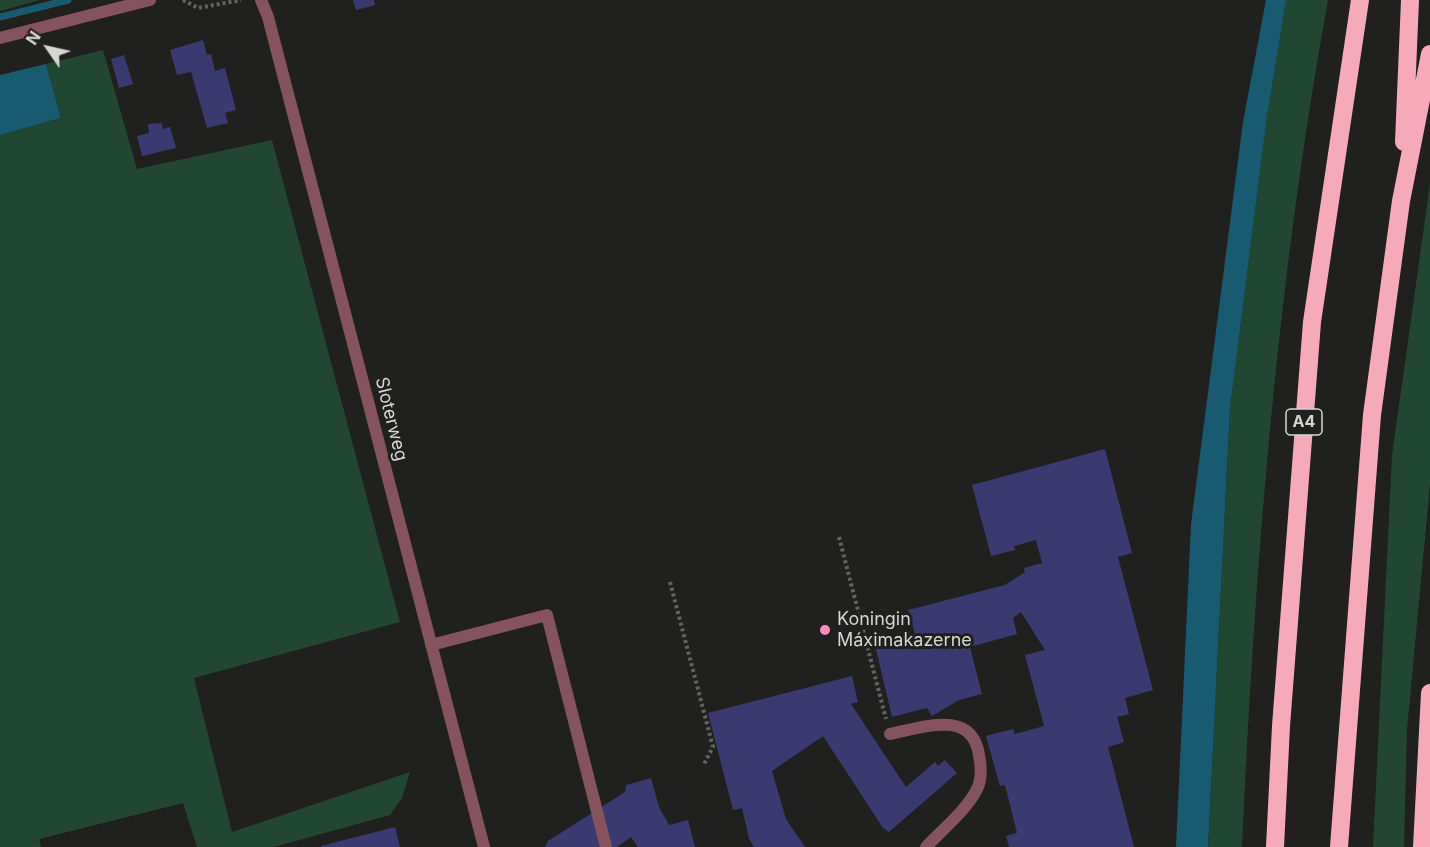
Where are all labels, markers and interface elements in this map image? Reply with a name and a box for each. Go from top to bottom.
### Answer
north arrow [18,18,78,78]
text: N [21,27,45,49]
street label: Sloterweg [370,375,412,463]
road number: A4 [1286,409,1322,435]
place label: Koningin Máximakazerne [837,609,972,652]
marker: Koningin Máximakazerne [818,623,832,637]

